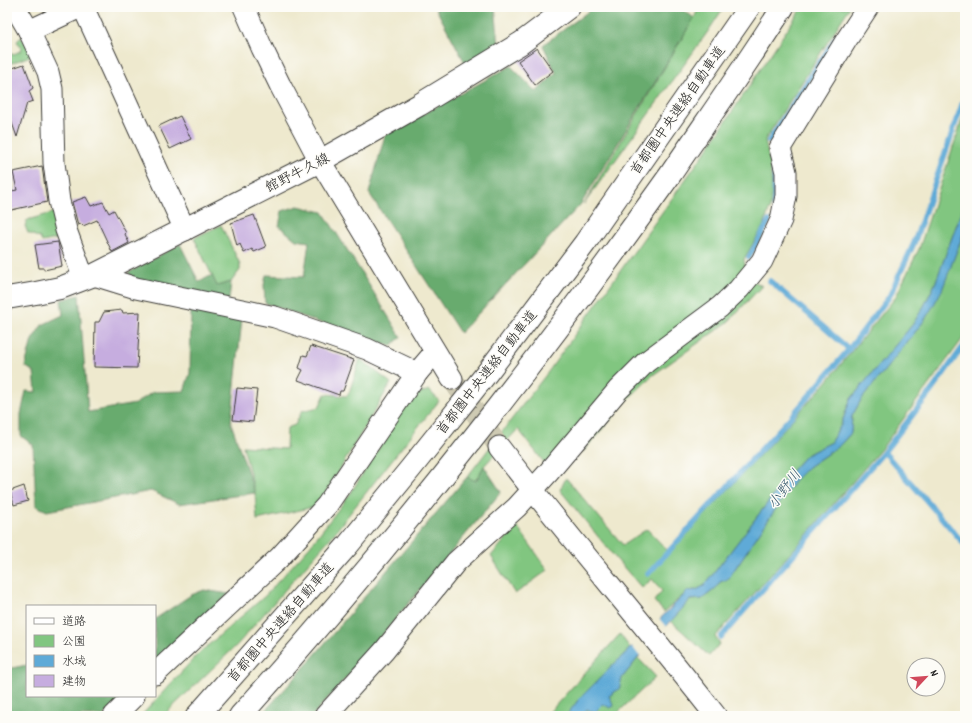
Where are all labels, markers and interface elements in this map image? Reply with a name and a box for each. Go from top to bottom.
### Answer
street label: 首都圏中央連絡自動車道 [626,42,731,180]
street label: 館野牛久線 [262,149,334,199]
street label: 首都圏中央連絡自動車道 [432,306,543,440]
water label: 小野川 [763,466,808,515]
street label: 首都圏中央連絡自動車道 [223,559,340,688]
legend [26,605,156,697]
text: 道路 [62,614,86,631]
text: 公園 [62,634,86,651]
text: 水域 [62,654,86,671]
north arrow [906,657,946,697]
text: N [925,668,942,680]
text: 建物 [62,674,86,691]

